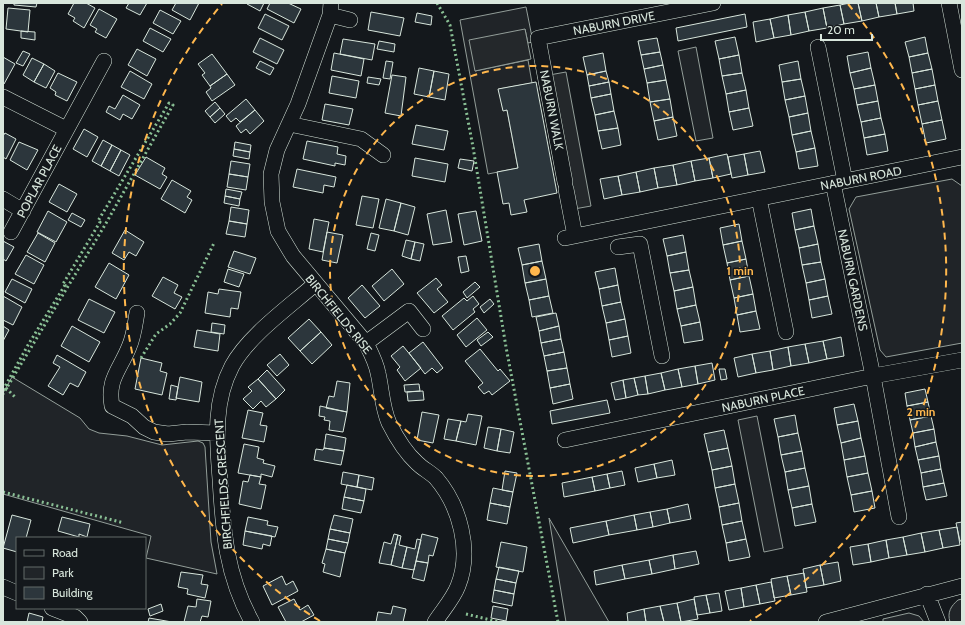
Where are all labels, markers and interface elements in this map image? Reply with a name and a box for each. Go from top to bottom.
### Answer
street label: NABURN DRIVE [572,8,657,38]
scale bar [821,16,872,42]
text: 20 m [827,22,855,37]
street label: NABURN WALK [537,69,567,151]
street label: POPLAR PLACE [13,142,65,220]
street label: NABURN ROAD [819,163,903,193]
street label: NABURN GARDENS [835,228,871,332]
text: 1 min [726,263,754,278]
centre of rings [528,264,542,278]
street label: BIRCHFIELDS RISE [302,271,376,357]
street label: NABURN PLACE [720,383,806,415]
text: 2 min [907,404,935,419]
street label: BIRCHFIELDS CRESCENT [211,418,235,550]
legend [16,537,146,609]
text: Road [52,545,78,560]
text: Park [52,565,74,580]
text: Building [52,585,94,600]

